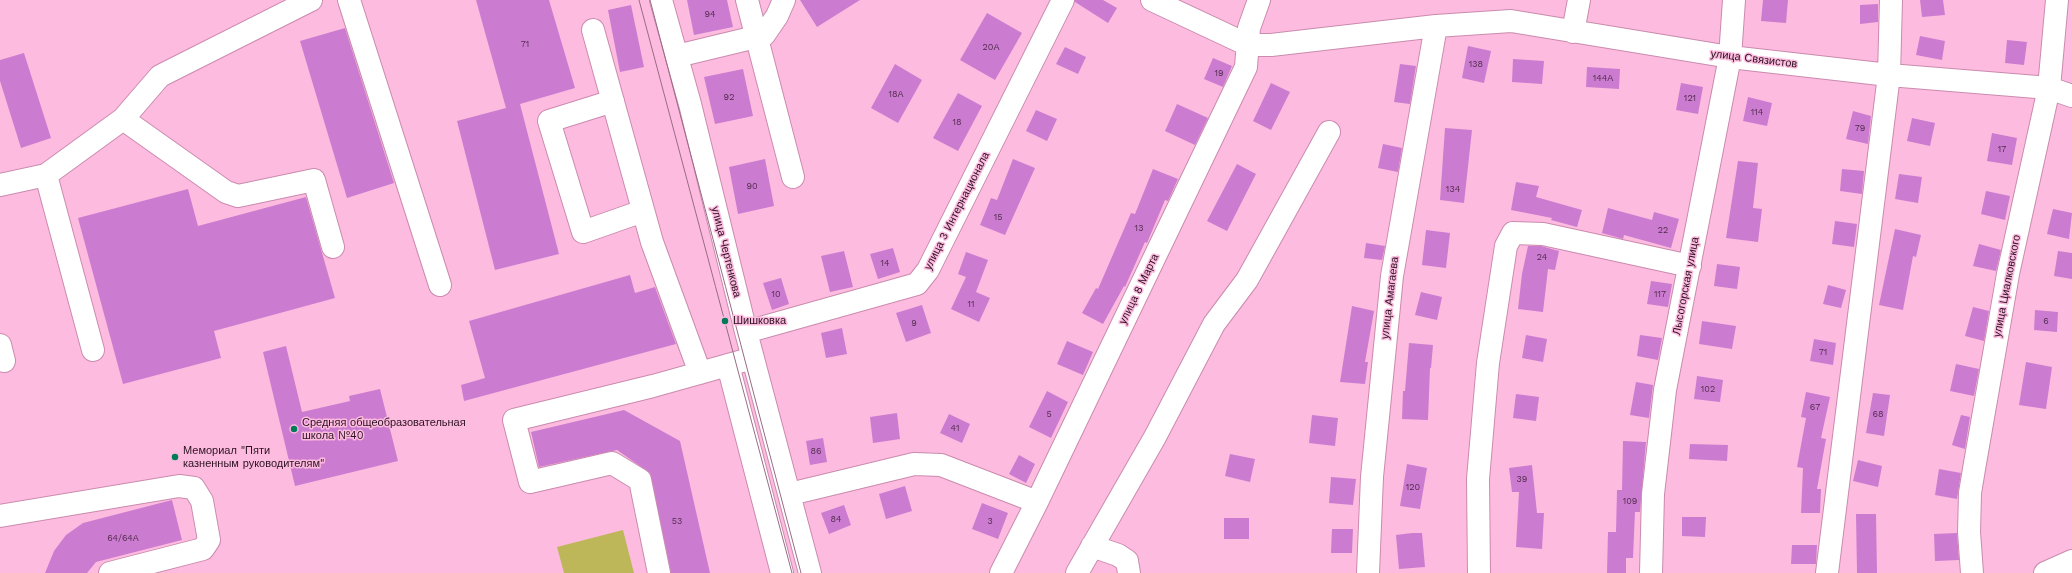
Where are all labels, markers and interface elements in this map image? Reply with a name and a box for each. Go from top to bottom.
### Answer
house number: 94 [704,9,716,19]
house number: 71 [521,39,529,49]
house number: 20А [983,42,999,52]
street label: улица Связистов [1710,47,1798,71]
house number: 138 [1469,59,1483,69]
house number: 19 [1214,68,1224,78]
house number: 144А [1593,73,1613,83]
house number: 18А [888,89,904,99]
house number: 92 [724,92,734,102]
house number: 121 [1684,93,1696,103]
house number: 114 [1751,107,1763,117]
house number: 18 [952,117,962,127]
house number: 79 [1855,123,1865,133]
house number: 17 [1998,144,2006,154]
street label: улица 3 Интернационала [921,150,993,272]
house number: 90 [746,181,758,191]
house number: 134 [1446,184,1460,194]
street label: улица Чертенкова [708,205,744,299]
house number: 15 [994,212,1002,222]
house number: 13 [1135,223,1143,233]
house number: 22 [1658,225,1668,235]
street label: улица Циалковского [1991,234,2023,338]
street label: Лысогорская улица [1670,236,1702,336]
street label: улица 8 Марта [1116,252,1162,326]
house number: 24 [1537,252,1547,262]
street label: улица Амагаева [1378,256,1402,340]
house number: 14 [880,258,890,268]
house number: 10 [771,289,781,299]
house number: 117 [1654,289,1666,299]
house number: 11 [967,299,975,309]
place label: Шишковка [733,314,786,328]
marker: Шишковка [720,316,730,326]
house number: 6 [2043,316,2049,326]
house number: 9 [911,318,917,328]
house number: 71 [1819,347,1827,357]
house number: 102 [1701,384,1715,394]
house number: 67 [1810,402,1820,412]
house number: 5 [1046,409,1052,419]
house number: 68 [1872,409,1884,419]
place label: Средняя общеобразовательная школа №40 [302,416,466,442]
house number: 41 [951,423,959,433]
marker: Средняя общеобразовательная школа №40 [289,424,299,434]
place label: Мемориал "Пяти казненным руководителям" [183,444,324,470]
house number: 86 [810,446,822,456]
marker: Мемориал "Пяти казненным руководителям" [170,452,180,462]
house number: 39 [1517,474,1527,484]
house number: 120 [1406,482,1420,492]
house number: 109 [1623,496,1637,506]
house number: 84 [830,514,842,524]
house number: 53 [672,516,682,526]
house number: 3 [987,516,993,526]
house number: 64/64А [107,533,139,543]

